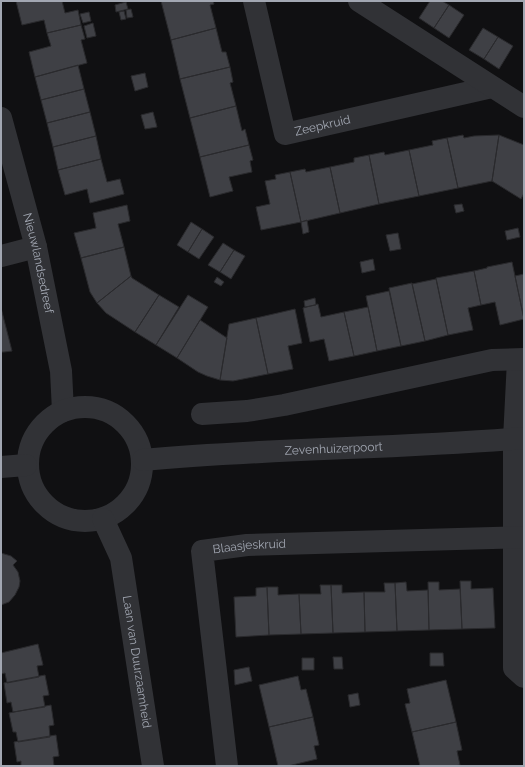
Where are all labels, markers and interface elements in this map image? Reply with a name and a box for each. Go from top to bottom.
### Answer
street label: Zeepkruid [293,112,352,139]
street label: Nieuwlandsedreef [20,211,56,316]
street label: Zevenhuizerpoort [284,440,383,458]
street label: Blaasjeskruid [212,537,286,557]
street label: Laan van Duurzaamheid [120,595,154,729]

